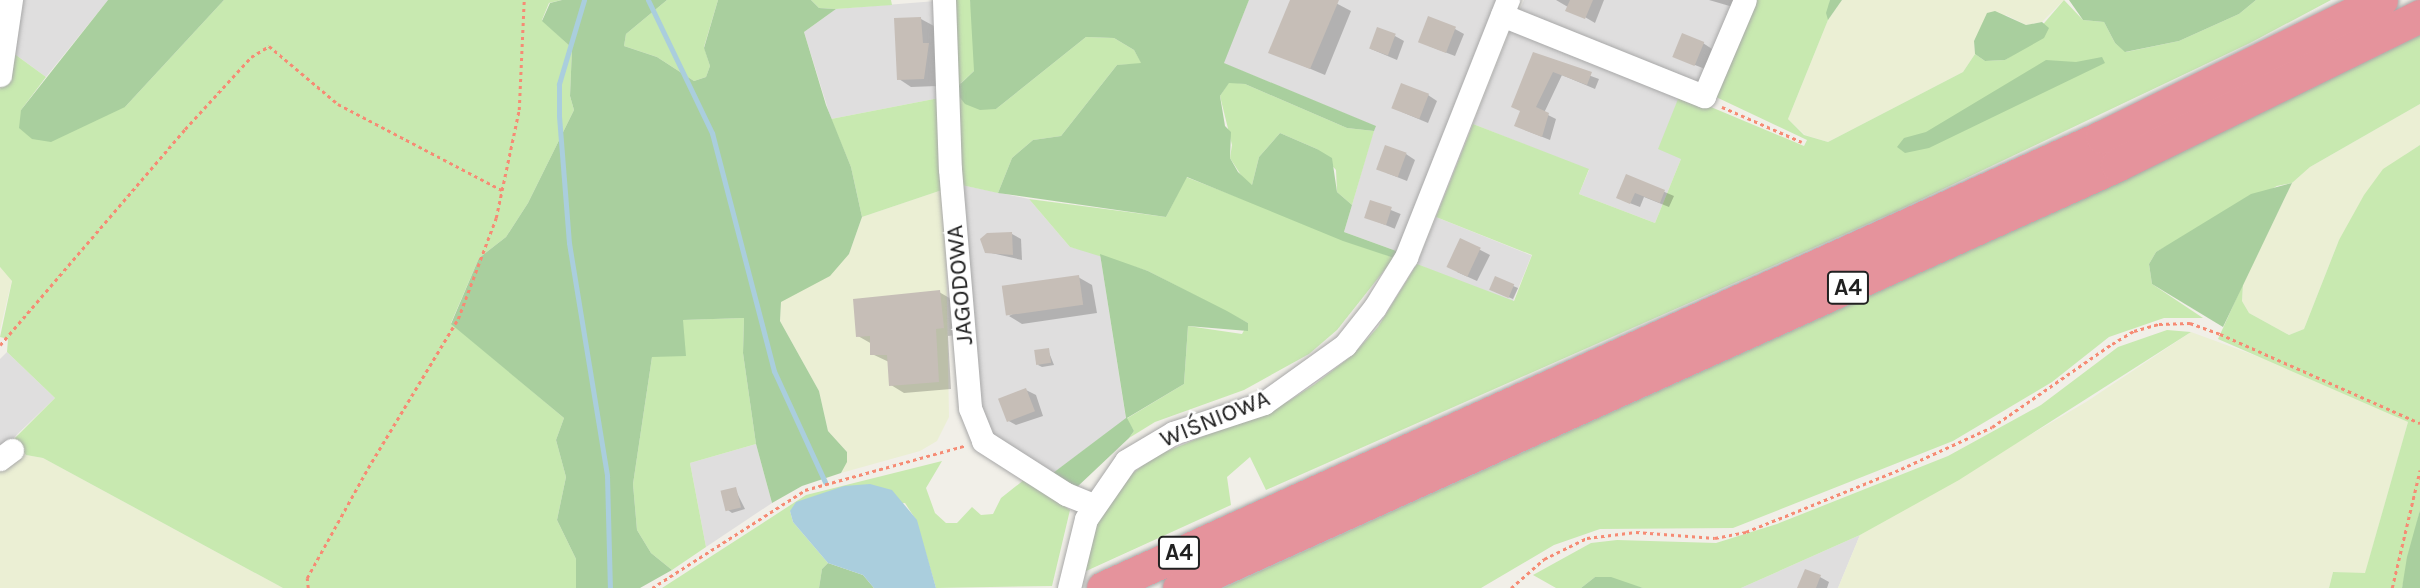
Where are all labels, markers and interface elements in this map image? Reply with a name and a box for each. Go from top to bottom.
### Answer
street label: JAGODOWA [940,224,980,346]
road number: A4 [1825,268,1871,308]
street label: WIŚNIOWA [1156,384,1274,454]
road number: A4 [1156,534,1202,572]

